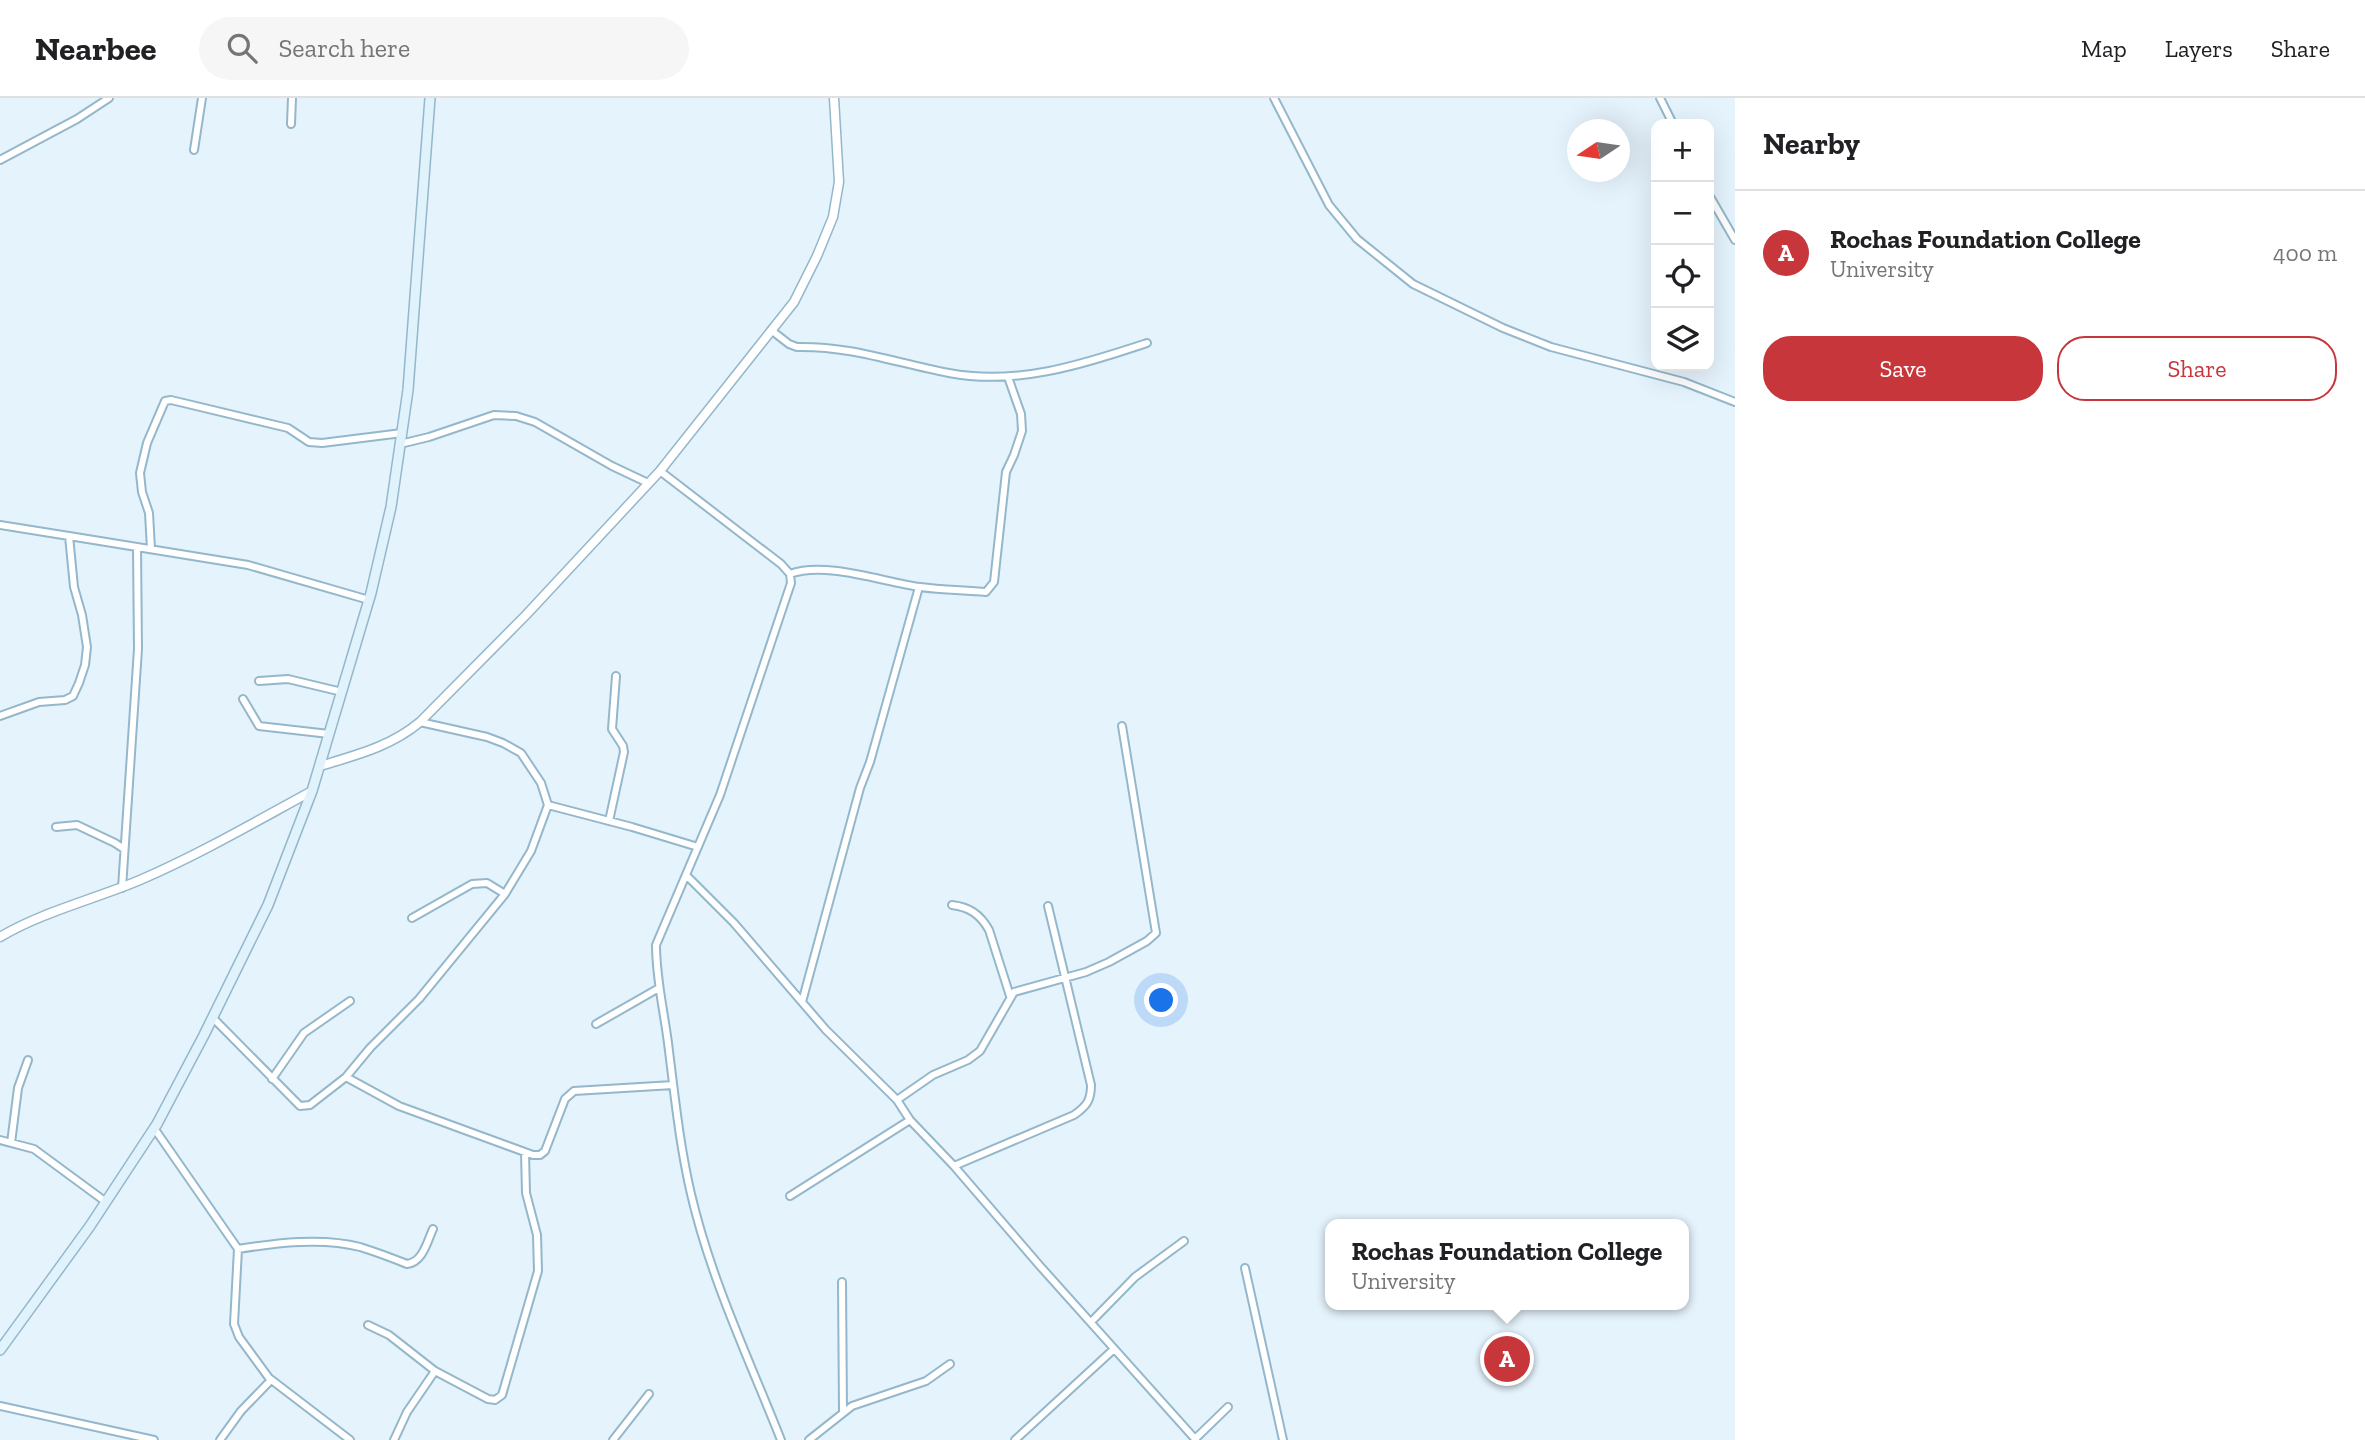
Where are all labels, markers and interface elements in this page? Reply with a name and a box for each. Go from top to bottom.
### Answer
search box [199,17,689,80]
text: Nearbee [35,29,157,68]
icon: search [223,29,261,67]
text: Search here [279,32,410,64]
text: Map [2081,34,2127,63]
text: Layers [2165,34,2233,63]
text: Share [2271,34,2330,63]
north arrow [1567,119,1630,182]
map controls [1651,119,1714,371]
button: + [1651,119,1714,182]
text: Nearby [1763,126,1860,162]
button: − [1651,182,1714,245]
text: Rochas Foundation College [1830,223,2141,255]
text: A [1778,239,1794,267]
text: 400 m [2273,239,2337,267]
button: locate [1651,245,1714,308]
text: University [1830,255,1934,283]
button: layers [1651,308,1714,371]
button: Save [1763,336,2043,401]
button: Share [2057,336,2337,401]
your location [1144,983,1178,1017]
popup [1325,1219,1689,1310]
text: Rochas Foundation College [1352,1235,1662,1267]
text: University [1352,1267,1455,1295]
pin: A [1484,1333,1530,1385]

